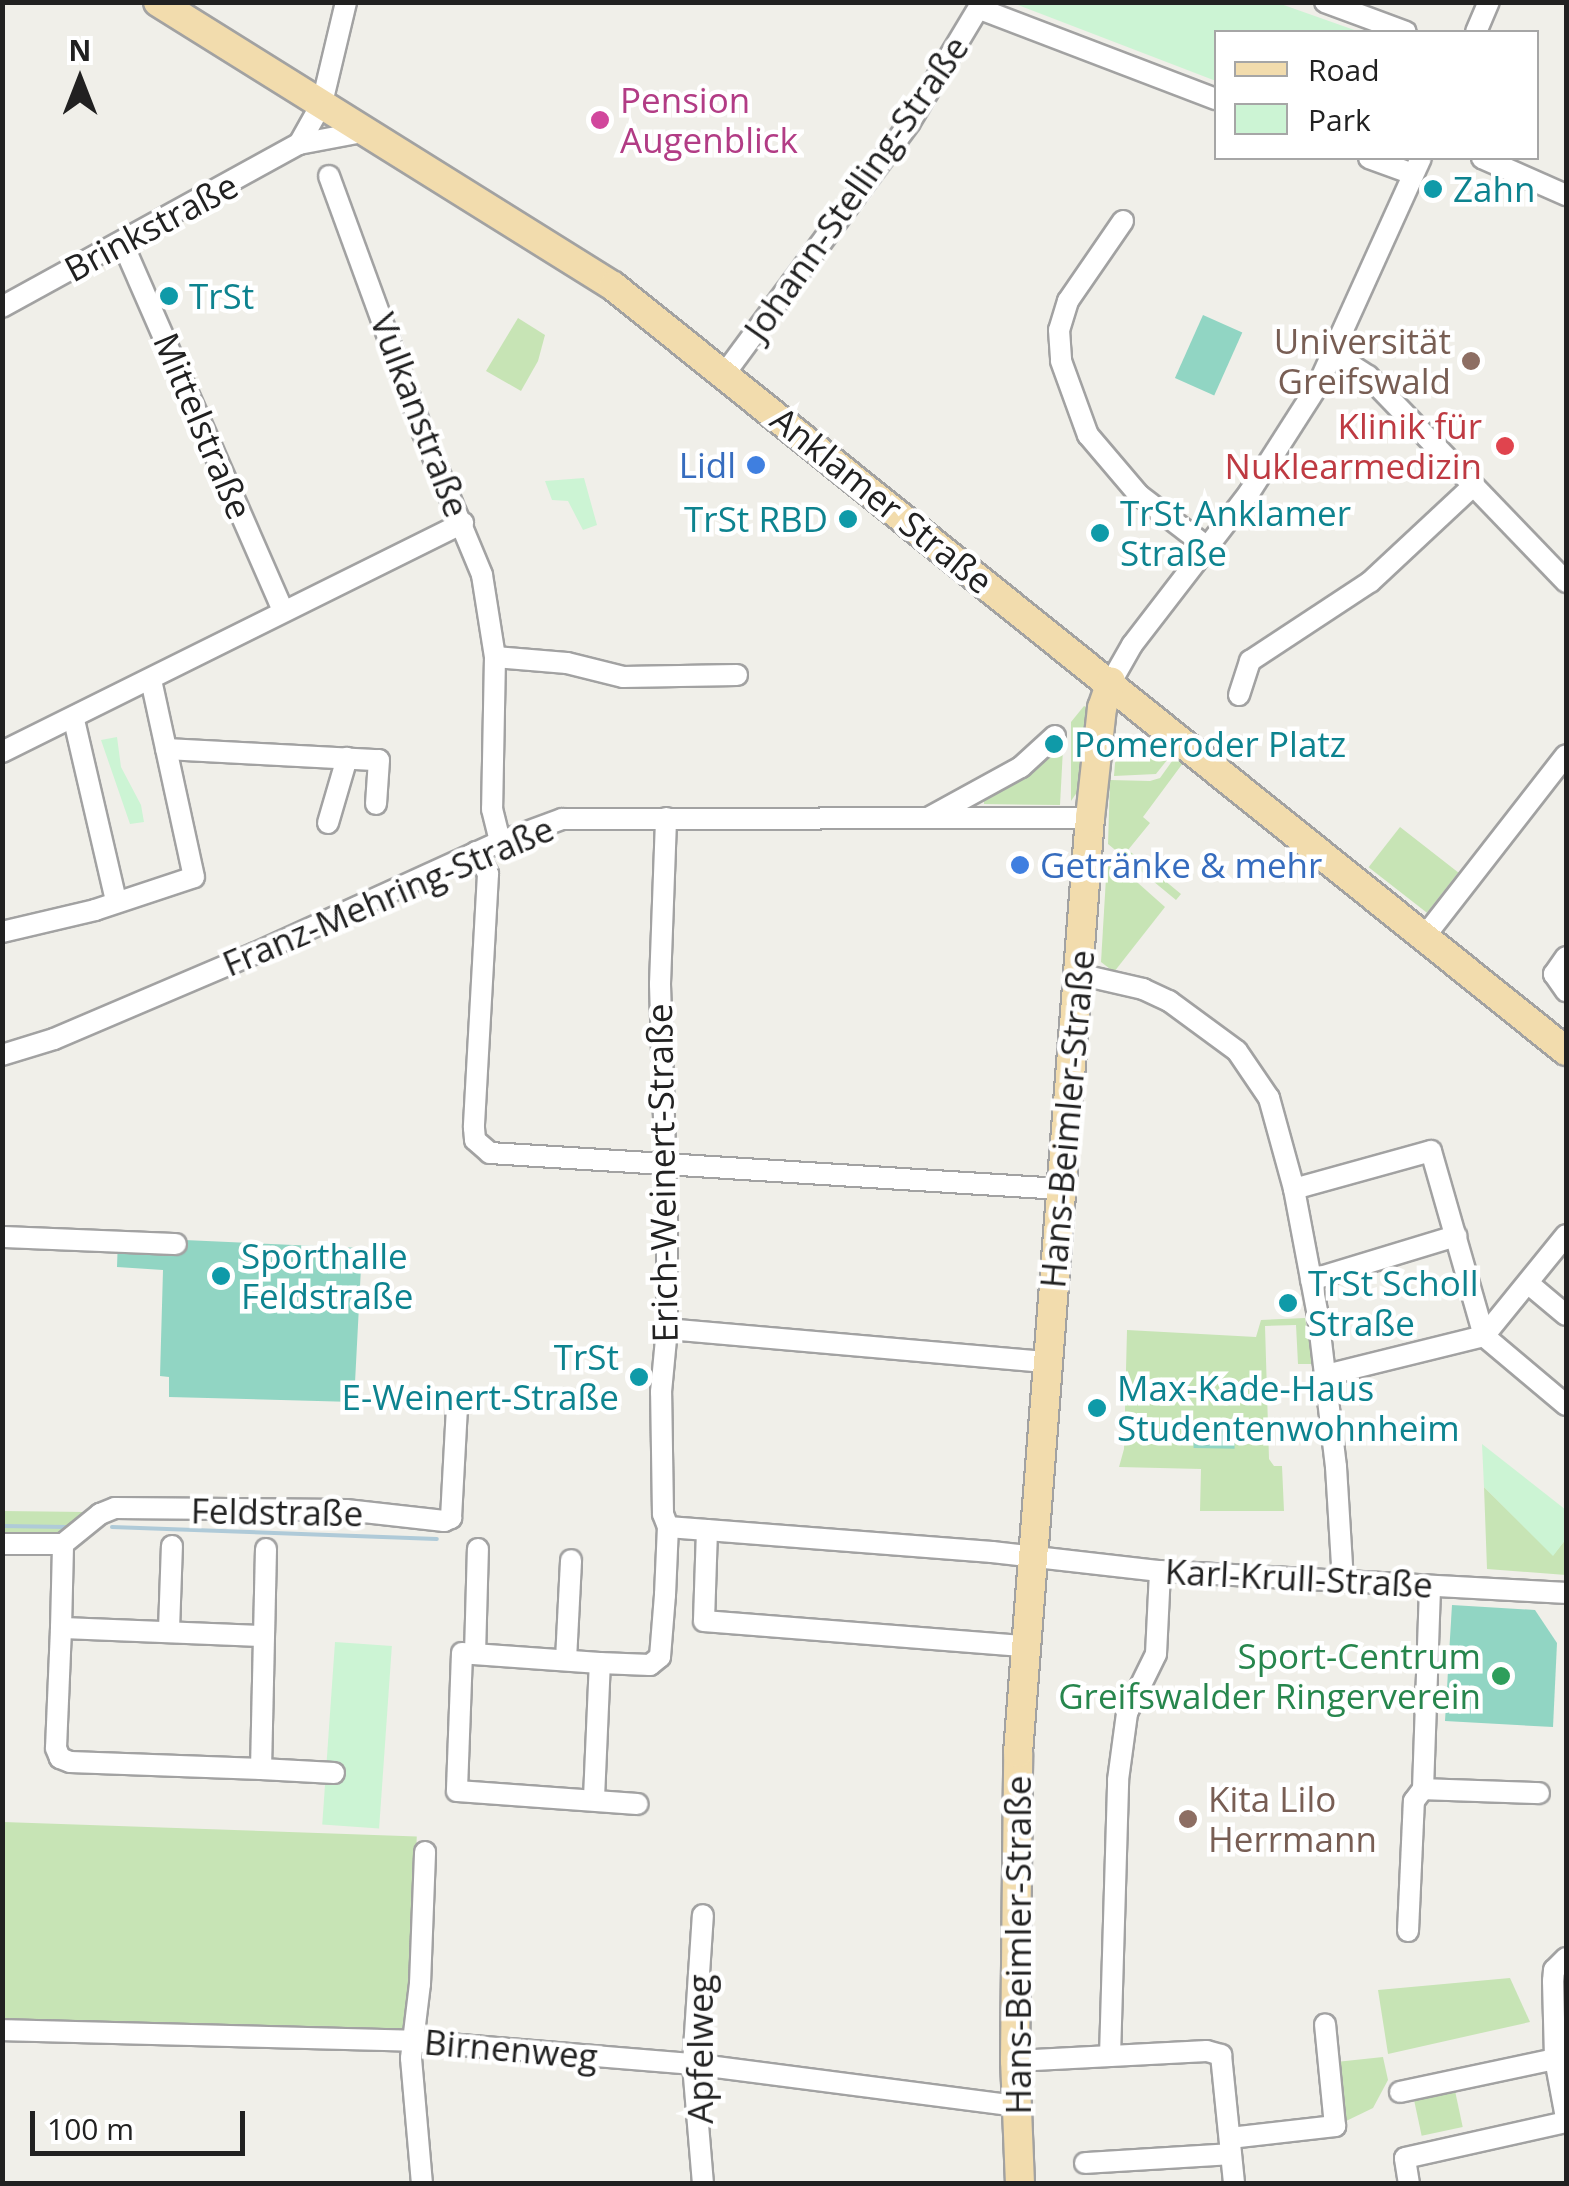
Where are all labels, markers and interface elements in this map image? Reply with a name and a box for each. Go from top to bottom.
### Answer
street label: Johann-Stelling-Straße [735,28,977,348]
north arrow [30,30,130,130]
legend [1214,30,1539,160]
text: N [69,31,91,69]
text: Road [1308,49,1380,90]
place label: Pension Augenblick [620,79,798,161]
text: Park [1308,99,1371,140]
marker: Pension Augenblick [589,109,611,131]
street label: Brinkstraße [57,164,245,290]
place label: Zahn [1453,168,1535,210]
marker: Zahn [1422,178,1444,200]
place label: TrSt [189,275,254,317]
marker: TrSt [158,285,180,307]
street label: Vulkanstraße [362,307,478,523]
place label: Universität Greifswald [1274,320,1451,402]
street label: Mittelstraße [145,327,261,525]
marker: Universität Greifswald [1460,350,1482,372]
street label: Anklamer Straße [763,398,1001,602]
place label: Klinik für Nuklearmedizin [1225,405,1482,487]
marker: Klinik für Nuklearmedizin [1492,433,1518,459]
place label: Lidl [679,444,736,486]
marker: Lidl [745,454,767,476]
place label: TrSt Anklamer Straße [1120,492,1351,574]
place label: TrSt RBD [684,498,828,540]
marker: TrSt RBD [837,508,859,530]
marker: TrSt Anklamer Straße [1089,522,1111,544]
place label: Pomeroder Platz [1074,723,1346,765]
marker: Pomeroder Platz [1043,733,1065,755]
street label: Franz-Mehring-Straße [216,807,560,985]
place label: Getränke & mehr [1040,844,1322,886]
marker: Getränke & mehr [1009,854,1031,876]
street label: Hans-Beimler-Straße [1031,948,1103,1290]
street label: Erich-Weinert-Straße [638,1003,686,1343]
place label: Sporthalle Feldstraße [241,1235,413,1317]
place label: TrSt Scholl Straße [1308,1262,1478,1344]
marker: Sporthalle Feldstraße [210,1265,232,1287]
marker: TrSt Scholl Straße [1277,1292,1299,1314]
place label: TrSt E-Weinert-Straße [341,1336,619,1418]
marker: TrSt E-Weinert-Straße [628,1366,650,1388]
place label: Max-Kade-Haus Studentenwohnheim [1117,1367,1460,1449]
marker: Max-Kade-Haus Studentenwohnheim [1086,1397,1108,1419]
street label: Feldstraße [190,1489,364,1535]
street label: Karl-Krull-Straße [1164,1550,1434,1606]
place label: Sport-Centrum Greifswalder Ringerverein [1058,1635,1481,1717]
marker: Sport-Centrum Greifswalder Ringerverein [1490,1665,1512,1687]
street label: Hans-Beimler-Straße [997,1775,1039,2115]
place label: Kita Lilo Herrmann [1208,1778,1377,1860]
marker: Kita Lilo Herrmann [1177,1808,1199,1830]
street label: Apfelweg [679,1974,721,2124]
street label: Birnenweg [422,2020,600,2078]
scale bar [35,2091,250,2153]
text: 100 m [47,2108,134,2149]

